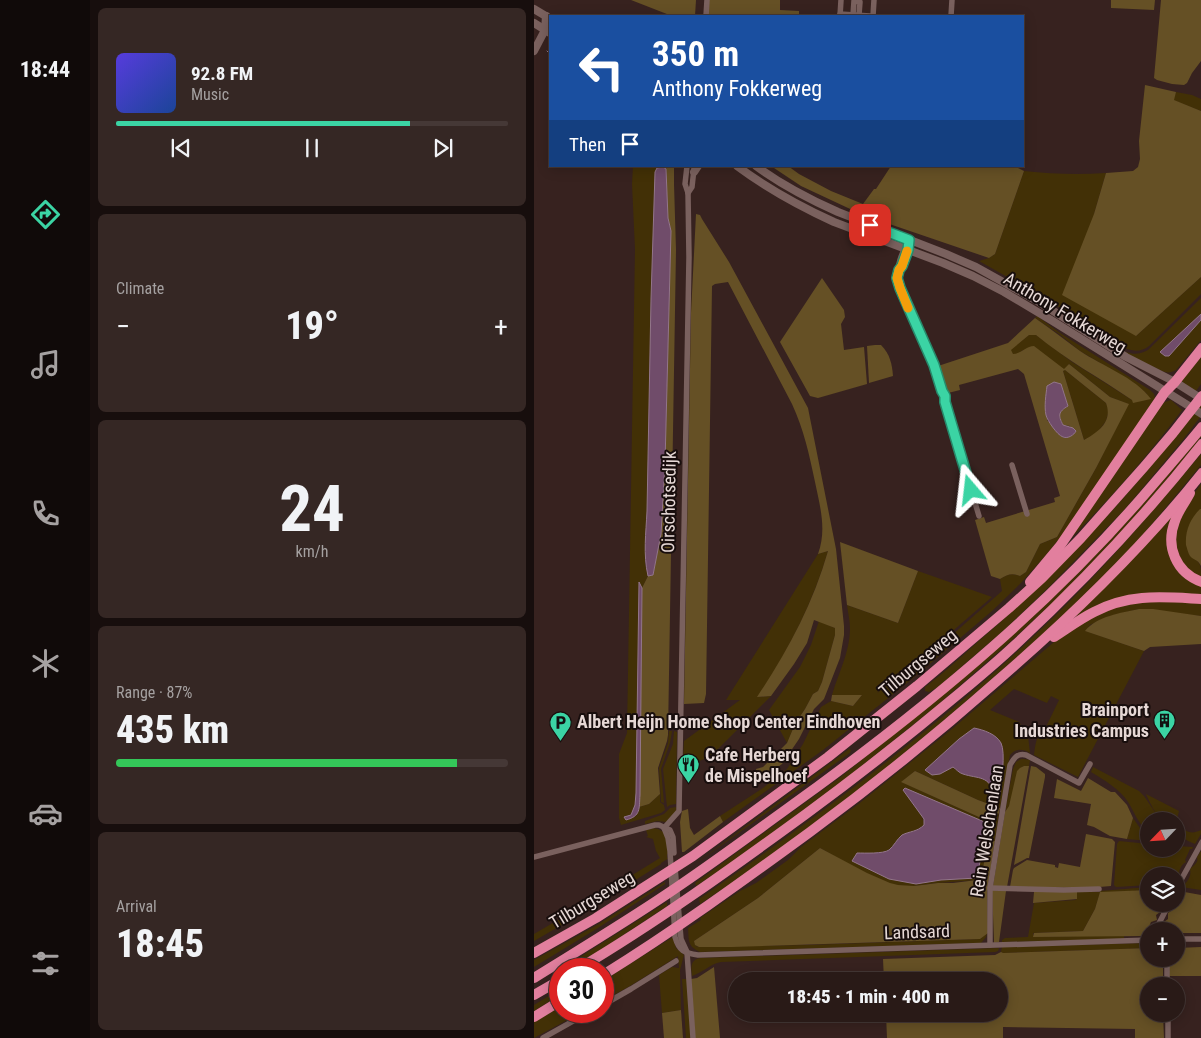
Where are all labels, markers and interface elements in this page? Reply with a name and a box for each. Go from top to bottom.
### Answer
text: 350 m [652,34,739,75]
icon: left [569,35,634,100]
text: 18:44 [20,57,70,82]
text: 92.8 FM [191,62,253,85]
text: Anthony Fokkerweg [652,76,822,101]
text: Music [191,85,229,104]
icon: arrive [616,130,644,158]
text: Then [569,133,606,156]
icon: previous [167,134,195,162]
icon: pause [298,134,326,162]
icon: next [429,134,457,162]
icon: directions [28,197,63,232]
pin [849,204,891,246]
icon: arrive [856,211,884,239]
street label: Anthony Fokkerweg [1000,268,1130,357]
text: Climate [116,279,164,298]
text: 19° [285,304,339,348]
text: − [116,310,130,343]
text: + [494,310,508,343]
icon: music [28,347,63,382]
street label: Oirschotsedijk [657,451,680,553]
position arrow [944,463,996,515]
text: 24 [279,471,345,547]
icon: phone [28,496,63,531]
text: km/h [296,542,328,561]
street label: Tilburgseweg [875,624,961,701]
icon: climate [28,646,63,681]
text: Range · 87% [116,683,192,702]
place label: Brainport Industries Campus [1014,699,1149,741]
text: 435 km [116,708,229,752]
building icon: Brainport Industries Campus [1153,708,1177,739]
parking icon: Albert Heijn Home Shop Center Eindhoven [549,710,573,741]
place label: Albert Heijn Home Shop Center Eindhoven [577,711,880,732]
place label: Cafe Herberg de Mispelhoef [705,744,808,786]
restaurant icon: Cafe Herberg de Mispelhoef [677,753,701,784]
street label: Rein Welschenlaan [966,763,1007,898]
icon: car [28,796,63,831]
north arrow [1140,812,1185,858]
map controls [1140,812,1185,1022]
street label: Tilburgseweg [546,866,638,933]
button: layers [1140,867,1185,912]
text: Arrival [116,897,157,916]
street label: Landsard [884,920,950,943]
text: 18:45 [116,922,204,966]
button: + [1140,922,1185,967]
icon: filters [28,946,63,981]
speed limit sign: 30 [549,958,614,1023]
button: − [1140,977,1185,1022]
text: 18:45 · 1 min · 400 m [787,985,949,1008]

